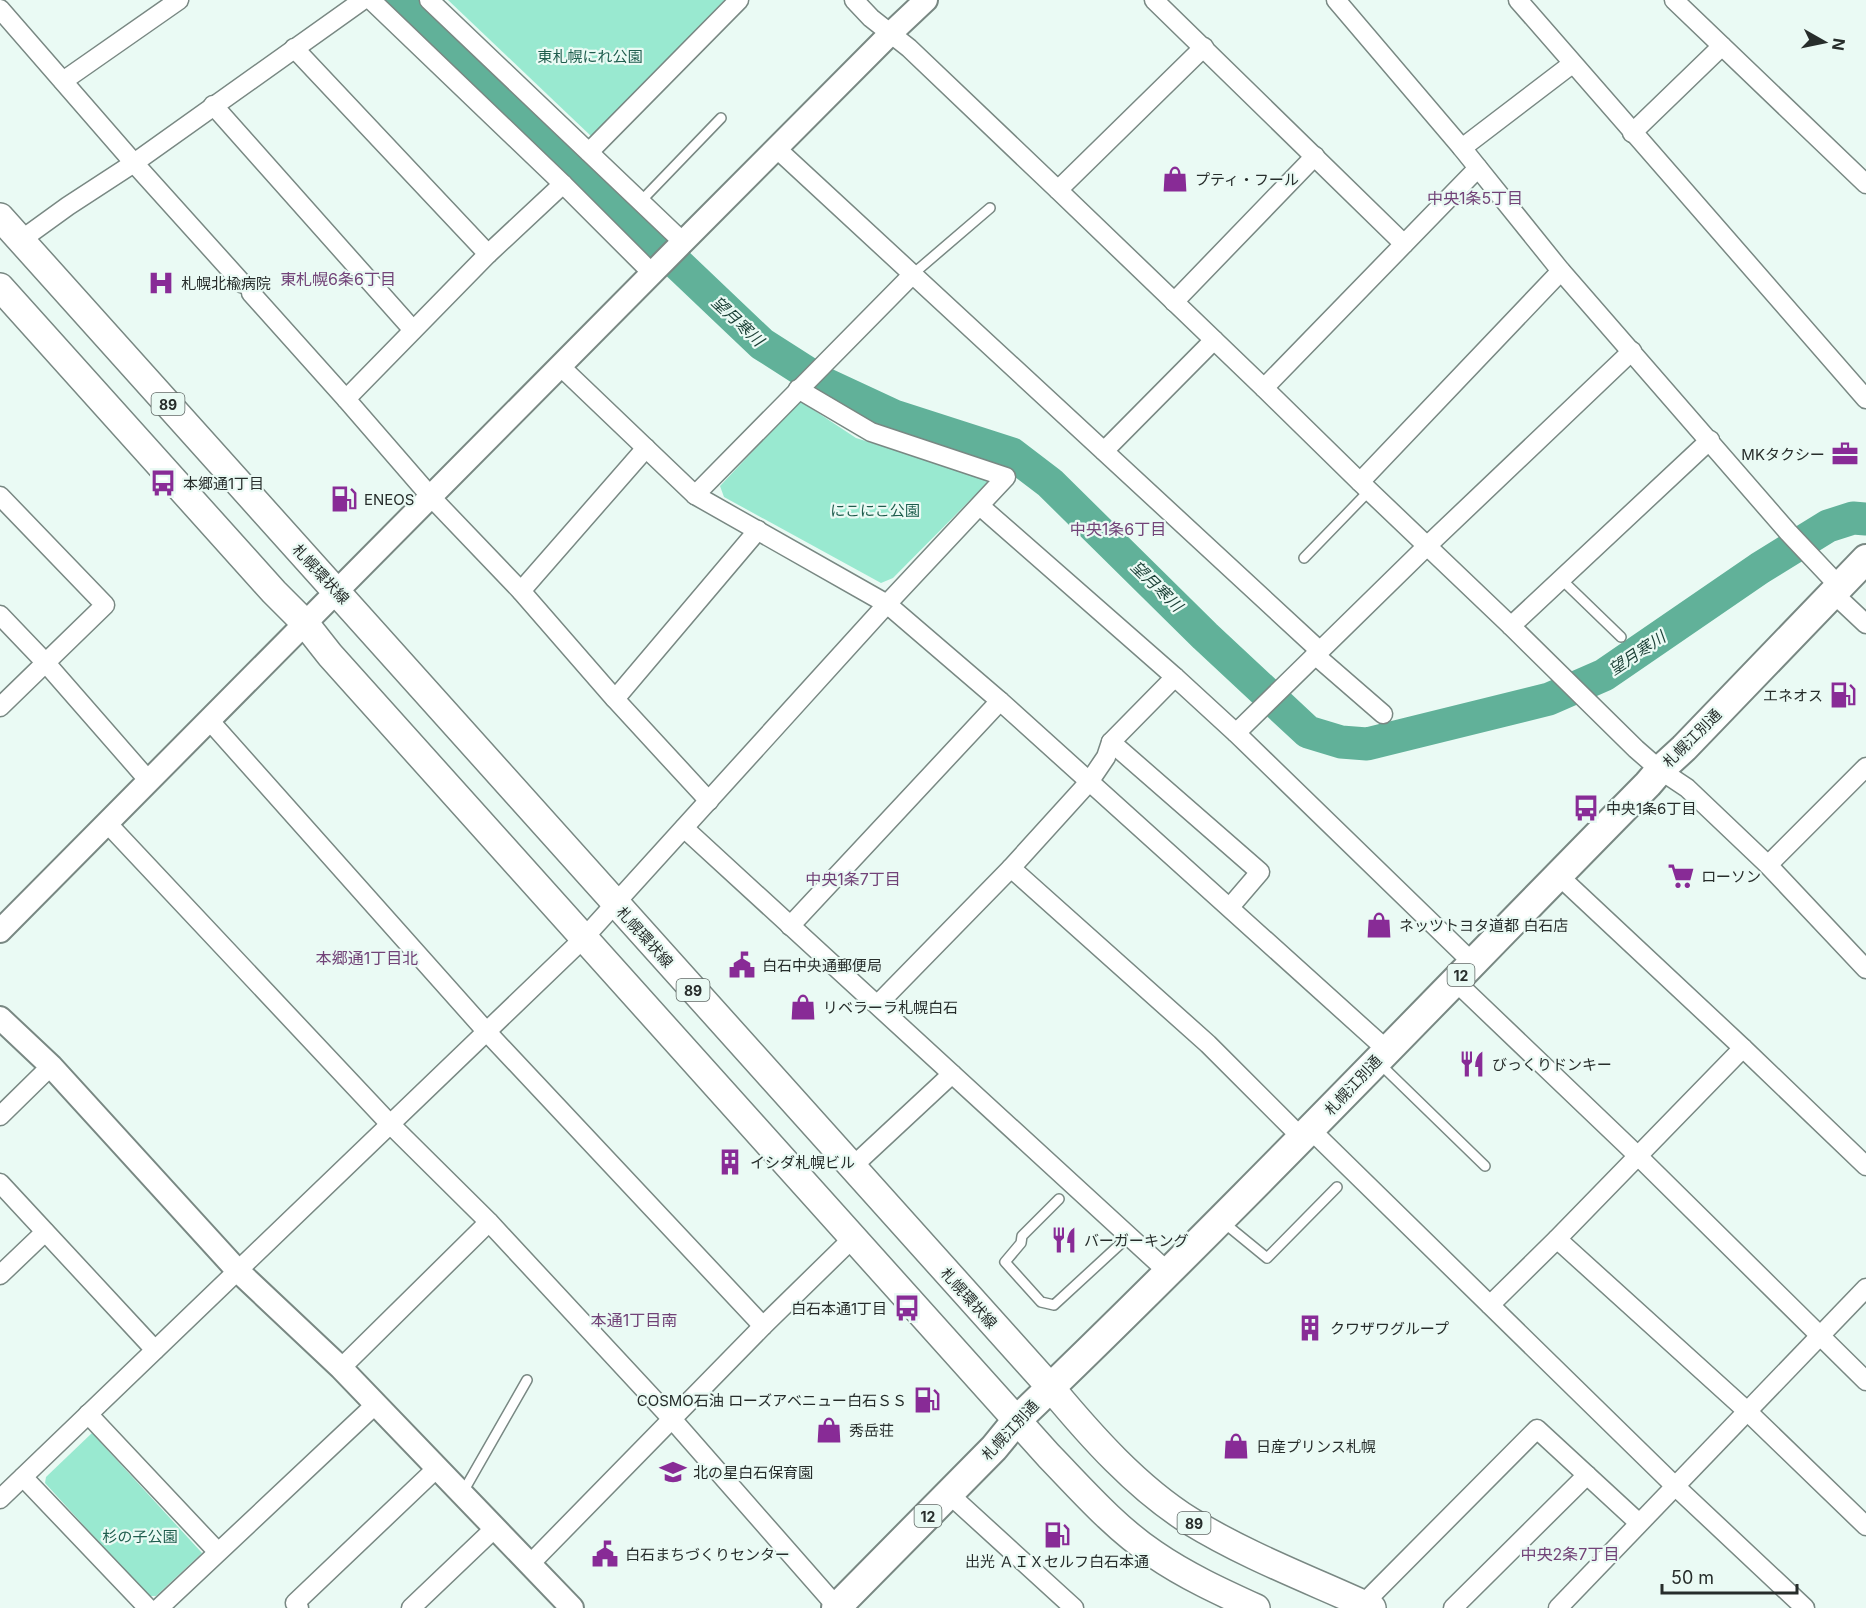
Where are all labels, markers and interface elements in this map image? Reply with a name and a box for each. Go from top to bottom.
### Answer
north arrow [1794,12,1854,72]
text: N [1828,37,1850,52]
park label: 東札幌にれ公園 [537,47,643,66]
shop icon: プティ・フール [1160,164,1190,194]
place label: プティ・フール [1195,170,1299,189]
district label: 中央1条5丁目 [1427,188,1523,208]
hospital icon: 札幌北楡病院 [146,268,176,298]
district label: 東札幌6条6丁目 [280,269,396,289]
place label: 札幌北楡病院 [181,274,271,293]
water label: 望月寒川 [708,292,770,351]
road number: 89 [152,393,184,415]
office icon: MKタクシー [1830,439,1860,469]
place label: MKタクシー [1741,445,1825,464]
bus stop icon: 本郷通1丁目 [148,468,178,498]
place label: 本郷通1丁目 [183,474,264,493]
fuel station icon: ENEOS [329,484,359,514]
place label: ENEOS [364,490,414,509]
park label: にこにこ公園 [830,501,920,520]
district label: 中央1条6丁目 [1070,519,1166,539]
street label: 札幌環状線 [288,540,354,608]
water label: 望月寒川 [1127,557,1188,617]
water label: 望月寒川 [1605,626,1671,679]
fuel station icon: エネオス [1828,680,1858,710]
place label: エネオス [1763,686,1823,705]
street label: 札幌江別通 [1659,705,1725,771]
bus stop icon: 中央1条6丁目 [1571,793,1601,823]
place label: 中央1条6丁目 [1606,799,1696,818]
supermarket icon: ローソン [1666,861,1696,891]
place label: ローソン [1701,867,1761,886]
district label: 中央1条7丁目 [805,869,901,889]
street label: 札幌環状線 [613,903,677,971]
shop icon: ネッツトヨタ道都 白石店 [1364,910,1394,940]
place label: ネッツトヨタ道都 白石店 [1399,916,1568,935]
district label: 本郷通1丁目北 [316,948,418,968]
public building icon: 白石中央通郵便局 [727,950,757,980]
place label: 白石中央通郵便局 [762,956,882,975]
road number: 12 [1448,964,1474,986]
road number: 89 [676,979,710,1001]
shop icon: リベラーラ札幌白石 [788,992,818,1022]
place label: リベラーラ札幌白石 [823,998,958,1017]
restaurant icon: びっくりドンキー [1457,1049,1487,1079]
street label: 札幌江別通 [1320,1051,1386,1119]
place label: びっくりドンキー [1492,1055,1612,1074]
building icon: イシダ札幌ビル [715,1147,745,1177]
place label: イシダ札幌ビル [750,1153,855,1172]
restaurant icon: バーガーキング [1049,1225,1079,1255]
place label: バーガーキング [1084,1231,1189,1250]
street label: 札幌環状線 [937,1264,1001,1332]
bus stop icon: 白石本通1丁目 [892,1293,922,1323]
place label: 白石本通1丁目 [791,1299,887,1318]
district label: 本通1丁目南 [591,1310,677,1330]
building icon: クワザワグループ [1295,1313,1325,1343]
place label: クワザワグループ [1330,1319,1449,1338]
fuel station icon: COSMO石油 ローズアベニュー白石ＳＳ [912,1385,942,1415]
place label: COSMO石油 ローズアベニュー白石ＳＳ [637,1391,907,1410]
street label: 札幌江別通 [977,1396,1043,1464]
shop icon: 秀岳荘 [814,1415,844,1445]
place label: 秀岳荘 [849,1421,894,1440]
shop icon: 日産プリンス札幌 [1221,1431,1251,1461]
place label: 日産プリンス札幌 [1256,1437,1376,1456]
school or university icon: 北の星白石保育園 [658,1457,688,1487]
place label: 北の星白石保育園 [693,1463,813,1482]
road number: 12 [914,1505,942,1527]
road number: 89 [1178,1512,1210,1534]
fuel station icon: 出光 ＡＩＸセルフ白石本通 [1042,1520,1072,1550]
park label: 杉の子公園 [102,1527,178,1546]
public building icon: 白石まちづくりセンター [590,1539,620,1569]
district label: 中央2条7丁目 [1521,1544,1619,1564]
place label: 白石まちづくりセンター [625,1545,790,1564]
place label: 出光 ＡＩＸセルフ白石本通 [965,1552,1149,1571]
scale bar [1662,1557,1797,1595]
text: 50 m [1671,1567,1714,1588]

